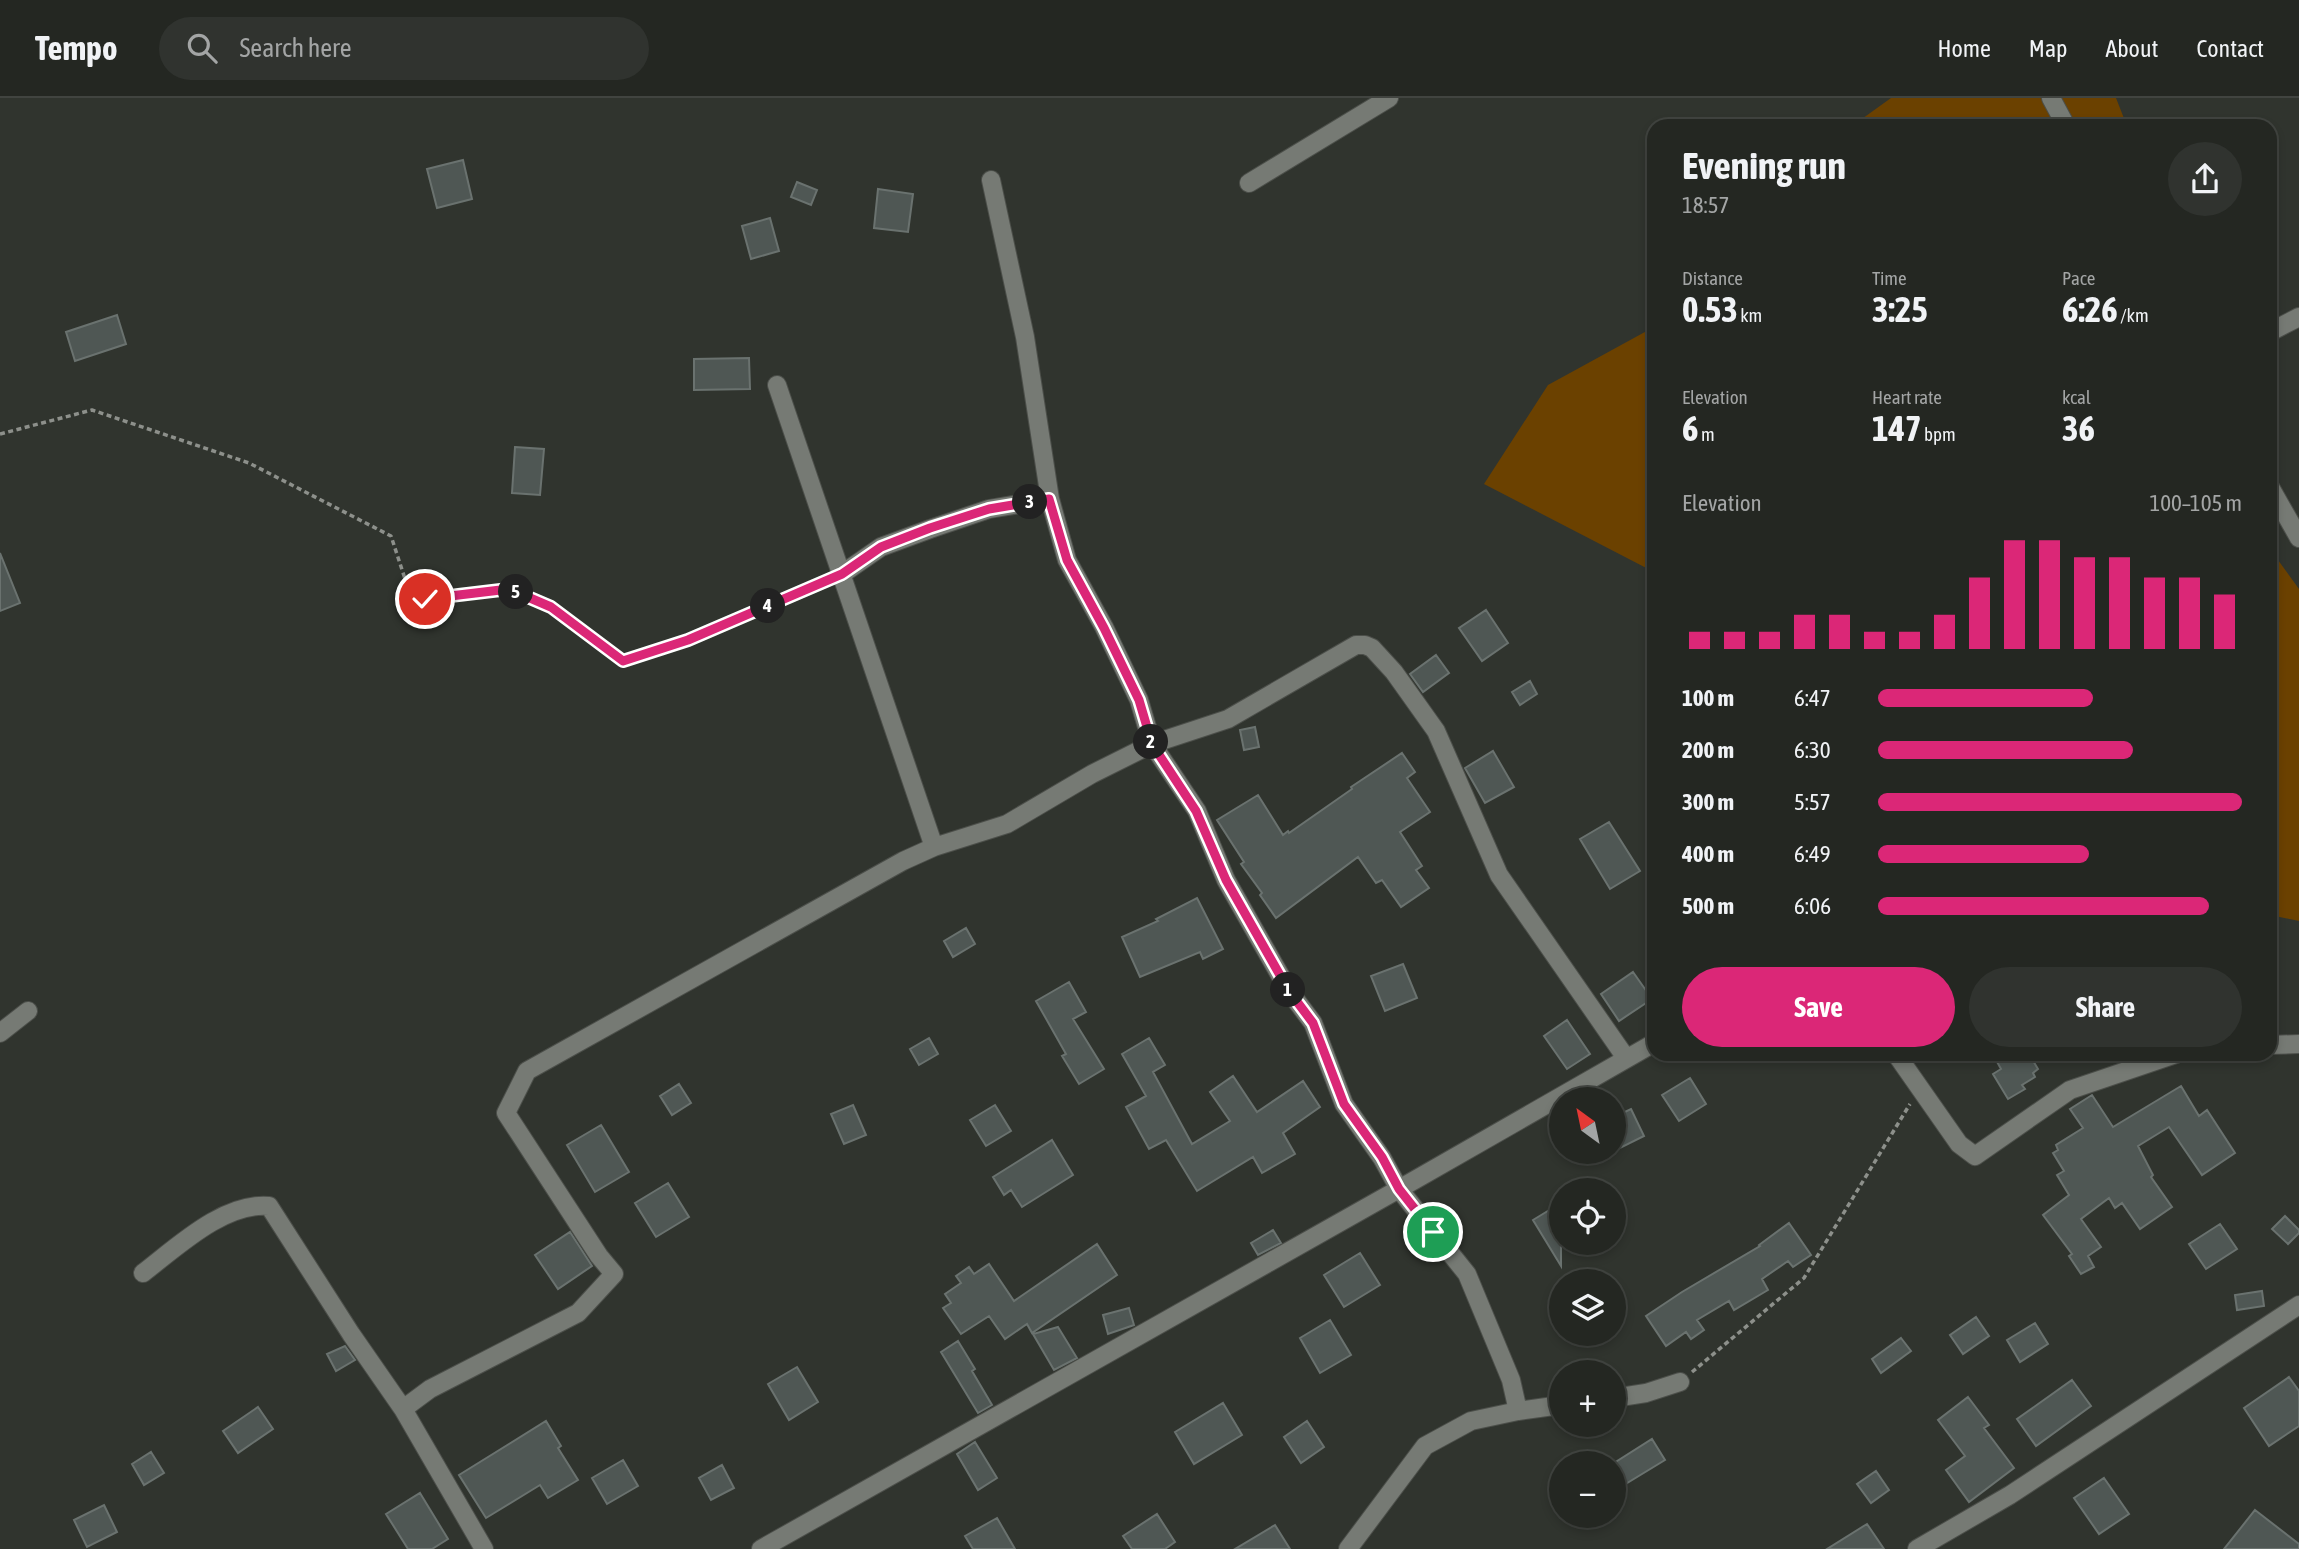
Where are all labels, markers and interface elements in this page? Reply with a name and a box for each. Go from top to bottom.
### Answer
search box [159,17,649,80]
text: Tempo [35,29,117,67]
icon: search [183,29,221,67]
text: Search here [239,33,352,63]
text: Home [1937,35,1991,62]
text: Map [2029,35,2067,62]
text: About [2105,35,2158,62]
text: Contact [2196,35,2264,62]
button: share [2168,142,2242,216]
text: Evening run [1682,144,1846,187]
text: 18:57 [1682,192,1729,218]
text: Distance [1682,267,1743,289]
text: Time [1872,267,1907,289]
text: Pace [2062,267,2095,289]
text: 0.53 [1682,289,1738,329]
text: 3:25 [1872,289,1928,329]
text: 6:26 [2062,289,2118,329]
text: km [1738,304,1762,326]
text: /km [2118,304,2149,326]
text: Elevation [1682,386,1748,408]
text: Heart rate [1872,386,1942,408]
text: kcal [2062,386,2091,408]
text: 6 [1682,408,1698,448]
text: 147 [1872,408,1921,448]
text: 36 [2062,408,2095,448]
text: m [1698,423,1715,445]
text: bpm [1921,423,1956,445]
pin: 3 [1012,484,1048,520]
text: 3 [1025,490,1034,512]
text: Elevation [1682,490,1762,516]
text: 100–105 m [2149,490,2242,516]
pin [395,569,455,629]
pin: 5 [498,574,534,610]
icon: check [406,580,444,618]
text: 5 [511,580,520,602]
pin: 4 [750,588,786,624]
text: 4 [763,594,772,616]
text: 100 m [1682,685,1734,711]
text: 6:47 [1794,685,1831,711]
pin: 2 [1134,724,1168,760]
text: 2 [1146,730,1155,752]
text: 200 m [1682,737,1734,763]
text: 6:30 [1794,737,1831,763]
text: 300 m [1682,789,1734,815]
text: 5:57 [1794,789,1831,815]
text: 400 m [1682,841,1734,867]
text: 6:49 [1794,841,1831,867]
text: 500 m [1682,893,1734,919]
text: 6:06 [1794,893,1831,919]
button: Save [1682,967,1955,1047]
button: Share [1969,967,2242,1047]
pin: 1 [1270,972,1306,1008]
text: 1 [1283,978,1292,1000]
north arrow [1549,1087,1626,1164]
map controls [1549,1087,1626,1528]
button: locate [1549,1178,1626,1255]
pin [1403,1202,1463,1262]
icon: arrive [1414,1213,1452,1251]
button: layers [1549,1269,1626,1346]
button: + [1549,1360,1626,1437]
button: − [1549,1451,1626,1528]

